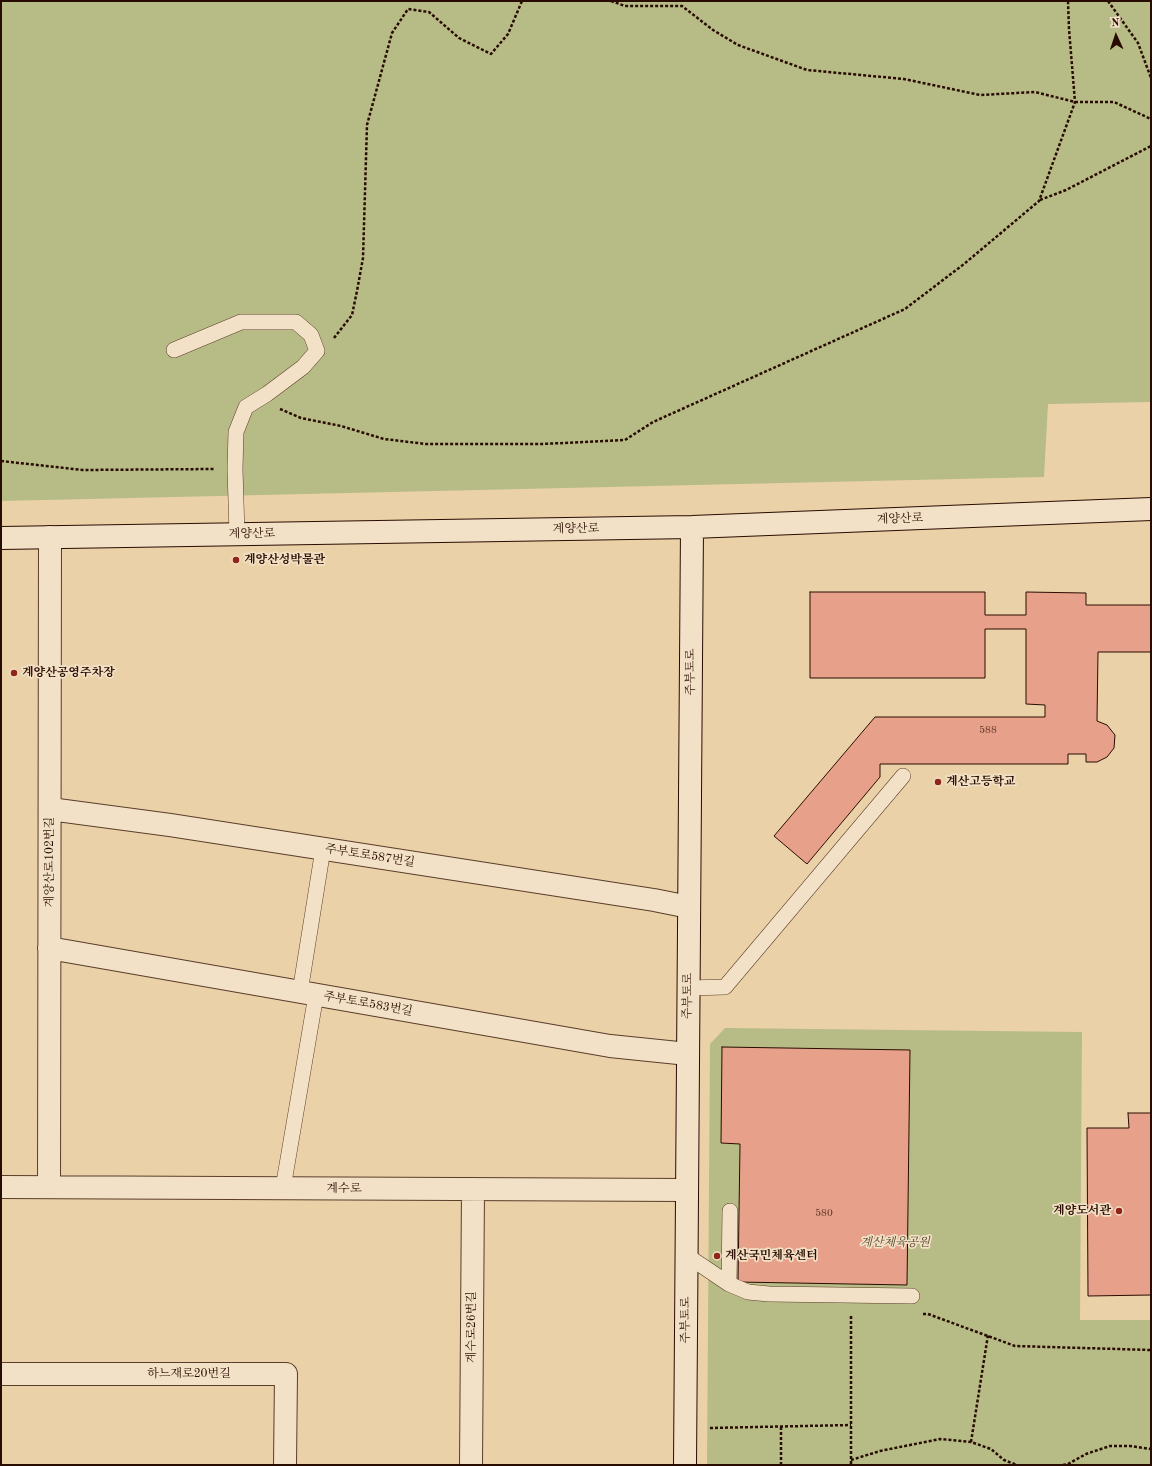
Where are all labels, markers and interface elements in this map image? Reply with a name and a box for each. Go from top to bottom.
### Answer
north arrow [1096,16,1136,56]
text: N [1111,18,1120,29]
street label: 계양산로 [877,511,923,527]
street label: 계양산로 [553,521,599,537]
street label: 계양산로 [229,526,275,542]
place label: 계양산성박물관 [244,553,325,567]
marker: 계양산성박물관 [231,555,241,565]
street label: 주부토로 [684,649,698,695]
place label: 계양산공영주차장 [22,666,115,680]
marker: 계양산공영주차장 [9,668,19,678]
house number: 588 [979,724,997,736]
place label: 계산고등학교 [946,775,1016,789]
marker: 계산고등학교 [933,777,943,787]
street label: 계양산로102번길 [43,817,57,907]
street label: 주부토로587번길 [324,842,416,870]
street label: 주부토로 [680,973,696,1019]
street label: 주부토로583번길 [322,989,414,1019]
street label: 계수로 [327,1182,361,1196]
place label: 계양도서관 [1053,1204,1111,1218]
marker: 계양도서관 [1114,1206,1124,1216]
house number: 580 [815,1207,833,1219]
park label: 계산체육공원 [860,1236,930,1250]
place label: 계산국민체육센터 [725,1249,818,1263]
marker: 계산국민체육센터 [712,1251,722,1261]
street label: 계수로26번길 [465,1291,479,1363]
street label: 주부토로 [679,1297,693,1343]
street label: 하느재로20번길 [147,1367,231,1381]

